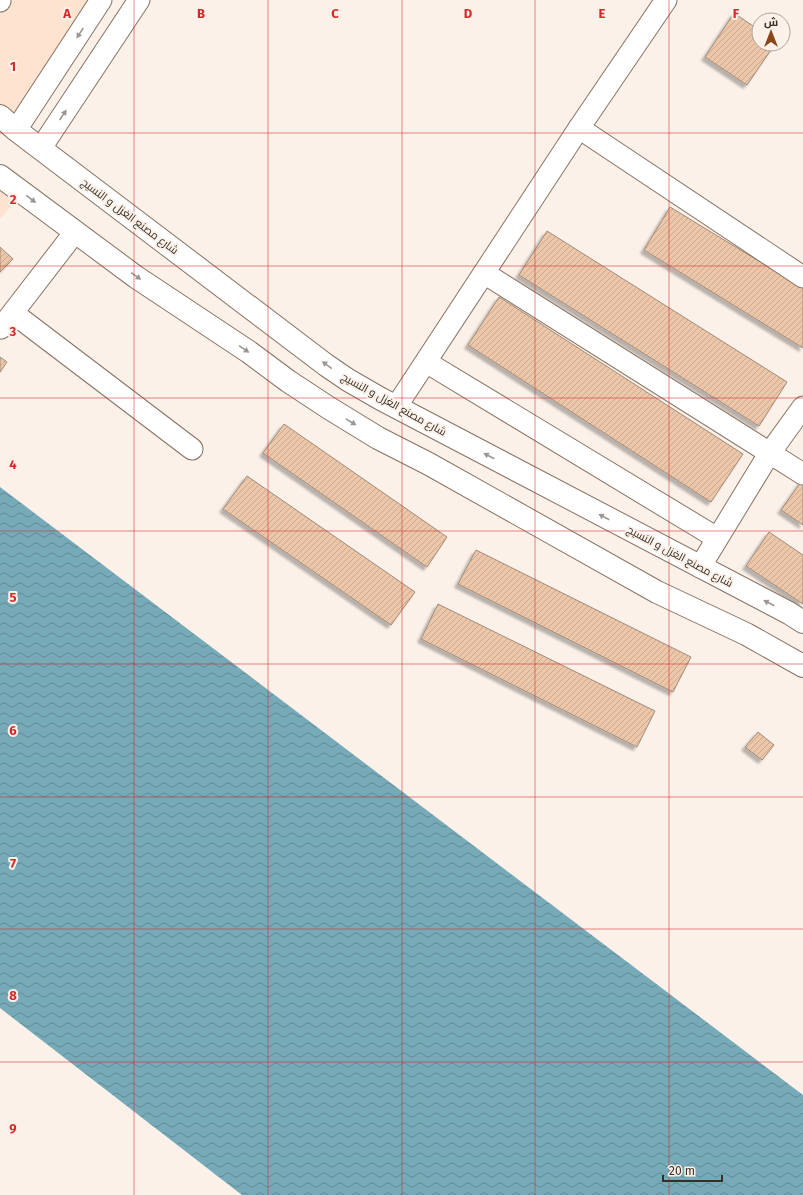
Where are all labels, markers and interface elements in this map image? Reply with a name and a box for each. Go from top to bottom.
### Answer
text: A [62,6,71,21]
text: B [197,6,205,21]
text: C [331,6,339,21]
text: D [464,6,473,21]
text: E [599,6,606,21]
text: F [733,6,740,21]
north arrow [751,12,791,52]
text: ش [764,16,778,29]
one-way arrow [76,27,84,38]
text: 1 [10,59,16,74]
one-way arrow [59,110,66,121]
street label: شارع مصنع الغزل و النسيج [78,176,181,258]
text: 2 [10,192,17,207]
one-way arrow [26,195,37,203]
one-way arrow [131,272,141,280]
text: 3 [9,324,17,339]
one-way arrow [238,345,250,352]
one-way arrow [322,361,333,369]
street label: شارع مصنع الغزل و النسيج [339,370,449,440]
one-way arrow [345,418,357,425]
one-way arrow [484,453,495,459]
text: 4 [9,457,17,472]
one-way arrow [599,513,610,520]
street label: شارع مصنع الغزل و النسيج [624,523,735,591]
text: 5 [10,590,17,605]
one-way arrow [764,600,775,606]
text: 6 [9,723,17,738]
text: 7 [10,856,16,871]
text: 8 [9,988,17,1003]
text: 9 [9,1121,17,1136]
scale bar [663,1157,722,1183]
text: 20 m [669,1164,695,1178]

